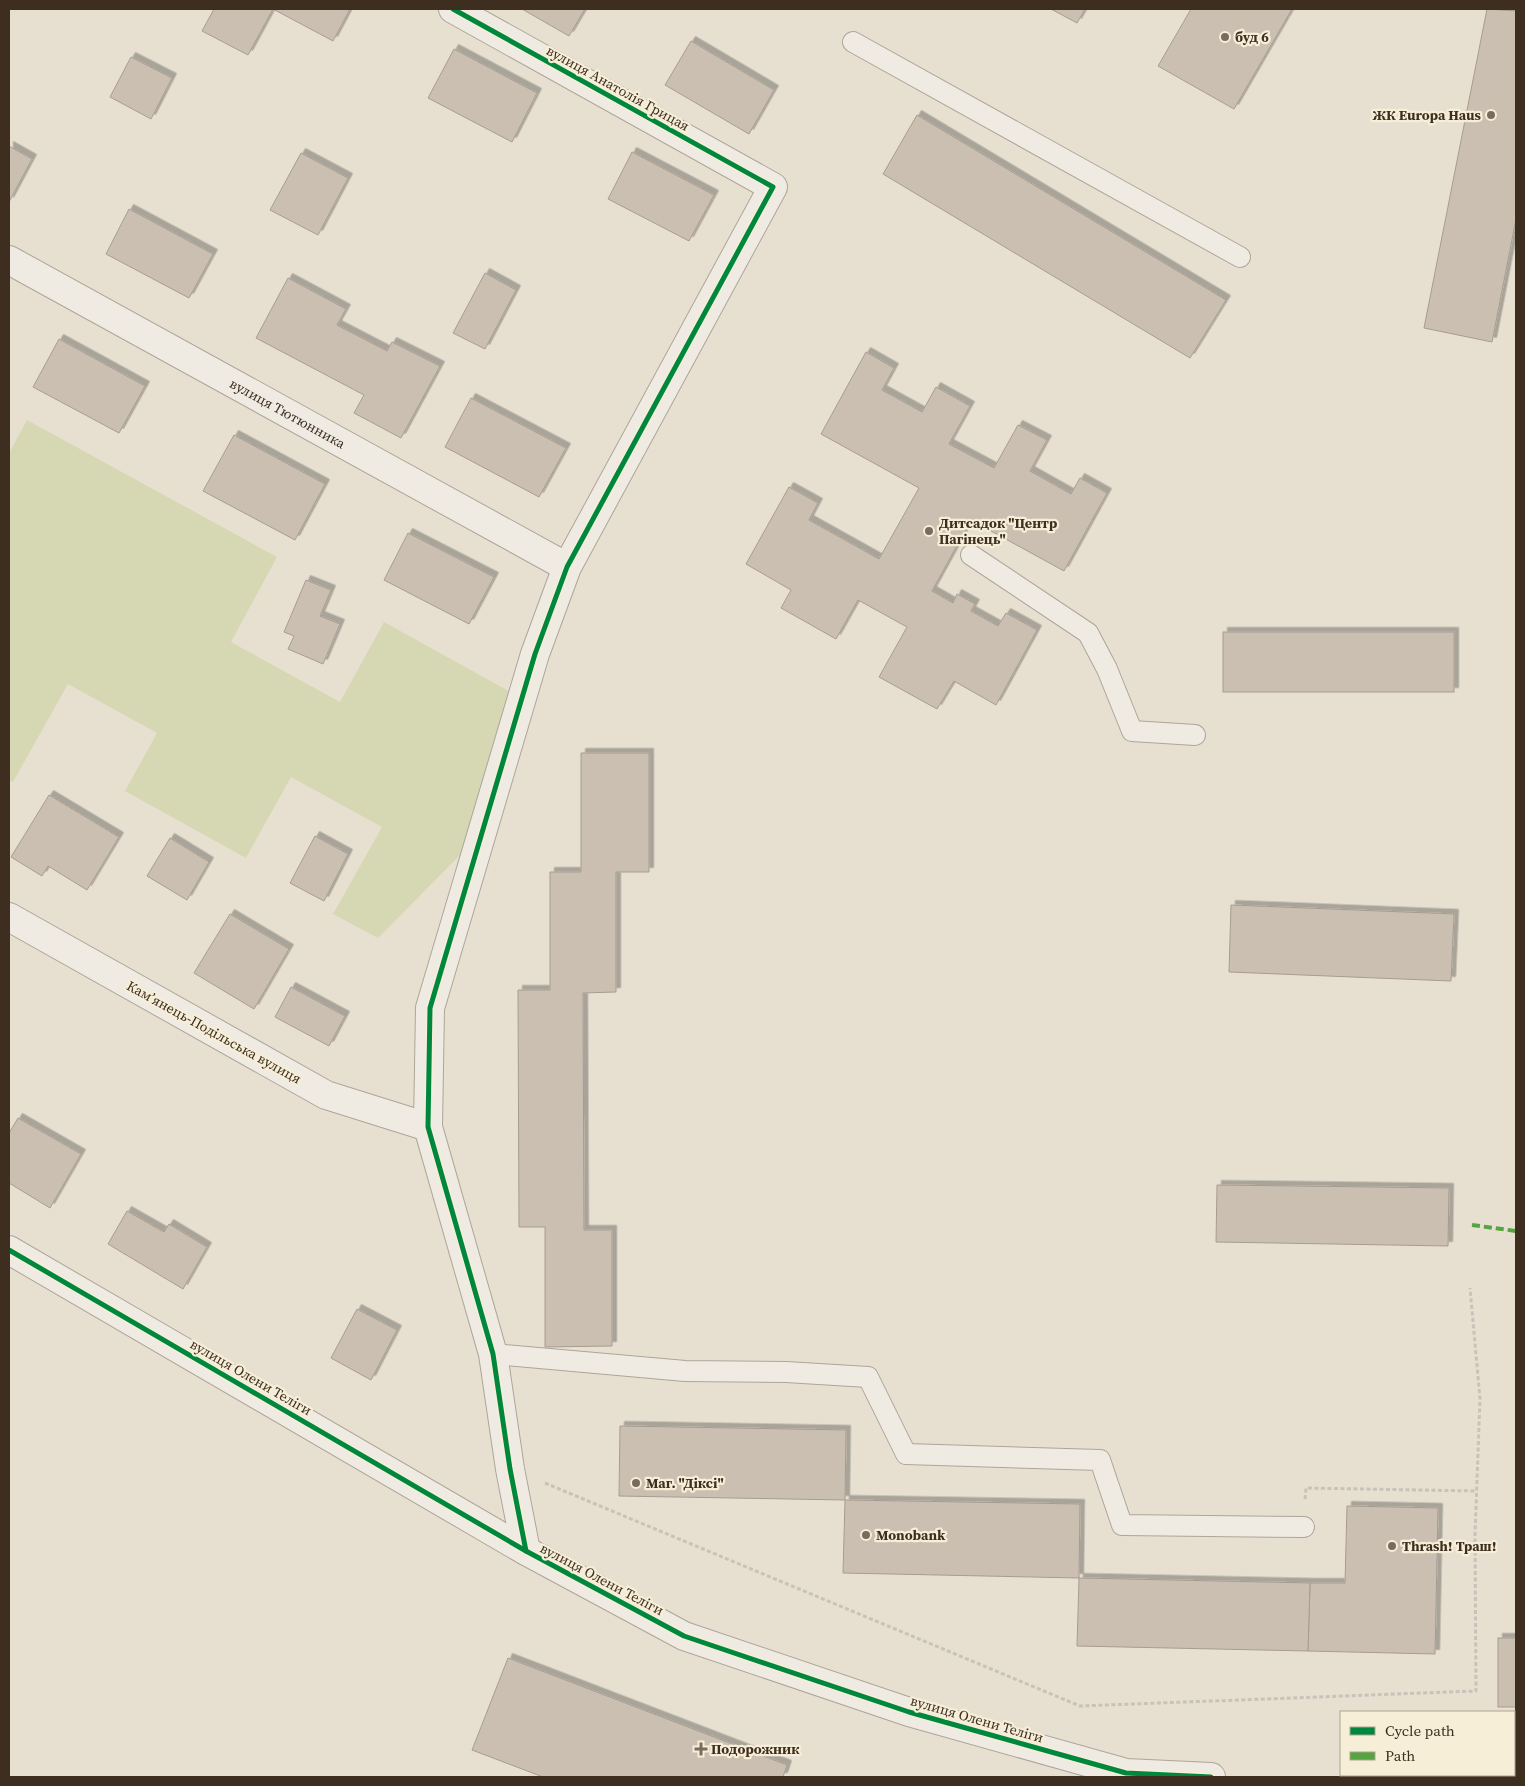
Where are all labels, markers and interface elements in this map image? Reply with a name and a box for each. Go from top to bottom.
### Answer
place label: буд 6 [1235,27,1269,47]
marker: буд 6 [1219,31,1231,43]
street label: вулиця Анатолія Грицая [543,40,693,136]
place label: ЖК Europa Haus [1372,105,1482,125]
marker: ЖК Europa Haus [1485,109,1497,121]
street label: вулиця Тютюнника [226,373,350,454]
place label: Дитсадок "Центр Пагінець" [939,513,1058,549]
marker: Дитсадок "Центр Пагінець" [923,525,935,537]
street label: Камʼянець-Подільська вулиця [123,976,305,1088]
street label: вулиця Олени Теліги [186,1334,316,1420]
place label: Маг. "Діксі" [646,1473,724,1493]
marker: Маг. "Діксі" [630,1477,642,1489]
place label: Monobank [876,1525,946,1545]
marker: Monobank [860,1529,872,1541]
place label: Thrash! Траш! [1402,1536,1497,1556]
street label: вулиця Олени Теліги [537,1538,667,1620]
marker: Thrash! Траш! [1386,1540,1398,1552]
street label: вулиця Олени Теліги [908,1690,1046,1748]
legend [1340,1711,1515,1776]
text: Cycle path [1385,1720,1455,1741]
place label: Подорожник [711,1739,800,1759]
marker: Подорожник [695,1743,707,1755]
text: Path [1385,1745,1415,1766]

